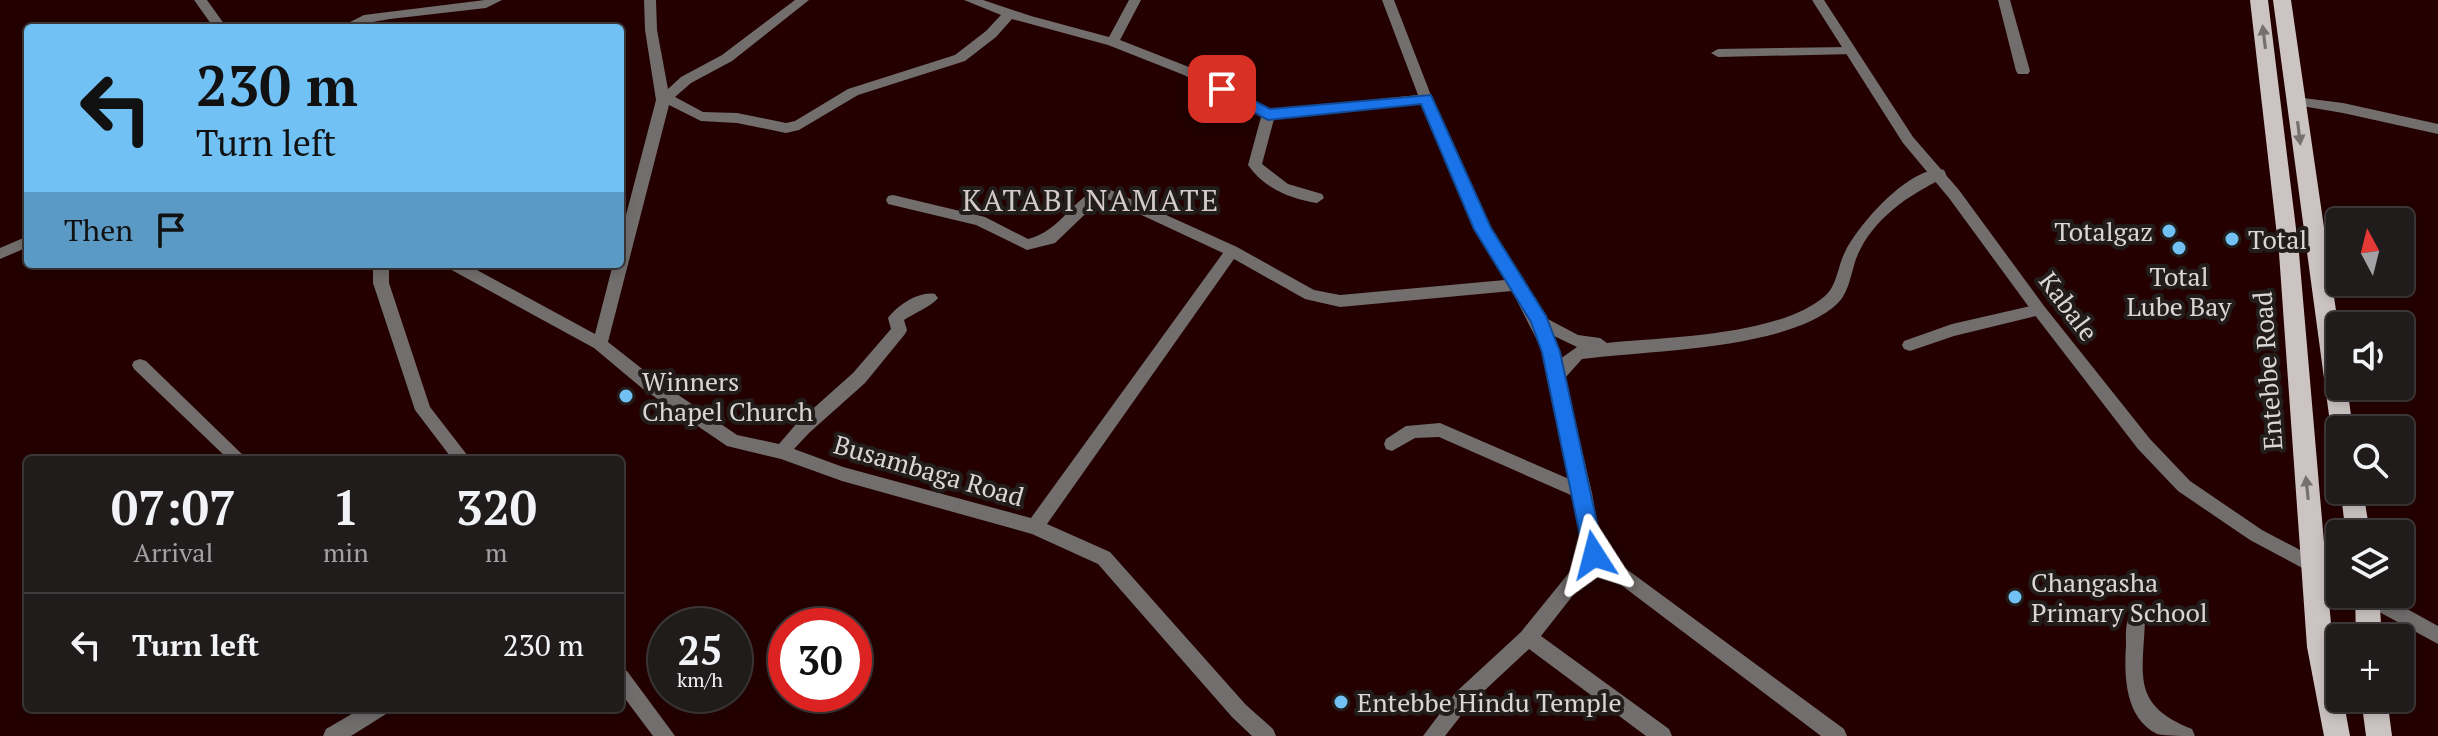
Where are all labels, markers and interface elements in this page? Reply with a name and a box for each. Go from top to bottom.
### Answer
one-way arrow [2257,24,2270,49]
text: 230 m [196,48,358,122]
pin [1188,55,1256,123]
icon: left [64,56,168,160]
icon: arrive [1200,67,1244,111]
text: Turn left [196,119,336,166]
one-way arrow [2293,121,2306,146]
district label: KATABI NAMATE [962,180,1220,220]
icon: arrive [149,208,193,252]
north arrow [2326,208,2414,296]
map controls [2326,208,2414,712]
text: Then [64,210,133,250]
place label: Totalgaz [2054,214,2153,248]
marker: Totalgaz [2160,222,2178,240]
place label: Total [2248,222,2307,256]
marker: Total [2223,230,2241,248]
marker: Total Lube Bay [2170,239,2188,257]
place label: Total Lube Bay [2126,259,2232,323]
street label: Kabale [2032,265,2106,347]
street label: Entebbe Road [2244,290,2290,452]
button: sound [2326,312,2414,400]
place label: Winners Chapel Church [642,364,813,428]
marker: Winners Chapel Church [617,387,635,405]
button: search [2326,416,2414,504]
street label: Busambaga Road [830,427,1028,513]
text: 07:07 [111,475,236,539]
text: 1 [332,475,359,539]
text: 320 [456,475,537,539]
one-way arrow [2300,475,2313,500]
position arrow [1552,513,1636,597]
button: layers [2326,520,2414,608]
text: Arrival [134,535,213,569]
text: min [323,535,369,569]
text: m [485,535,508,569]
place label: Changasha Primary School [2031,565,2208,629]
marker: Changasha Primary School [2006,588,2024,606]
speed limit sign: 30 [768,608,872,712]
icon: left [64,623,108,667]
text: 25 [677,623,723,676]
button: + [2326,624,2414,712]
text: Turn left [132,625,259,665]
text: 230 m [503,625,584,665]
text: km/h [677,666,723,693]
place label: Entebbe Hindu Temple [1357,685,1622,719]
marker: Entebbe Hindu Temple [1332,693,1350,711]

